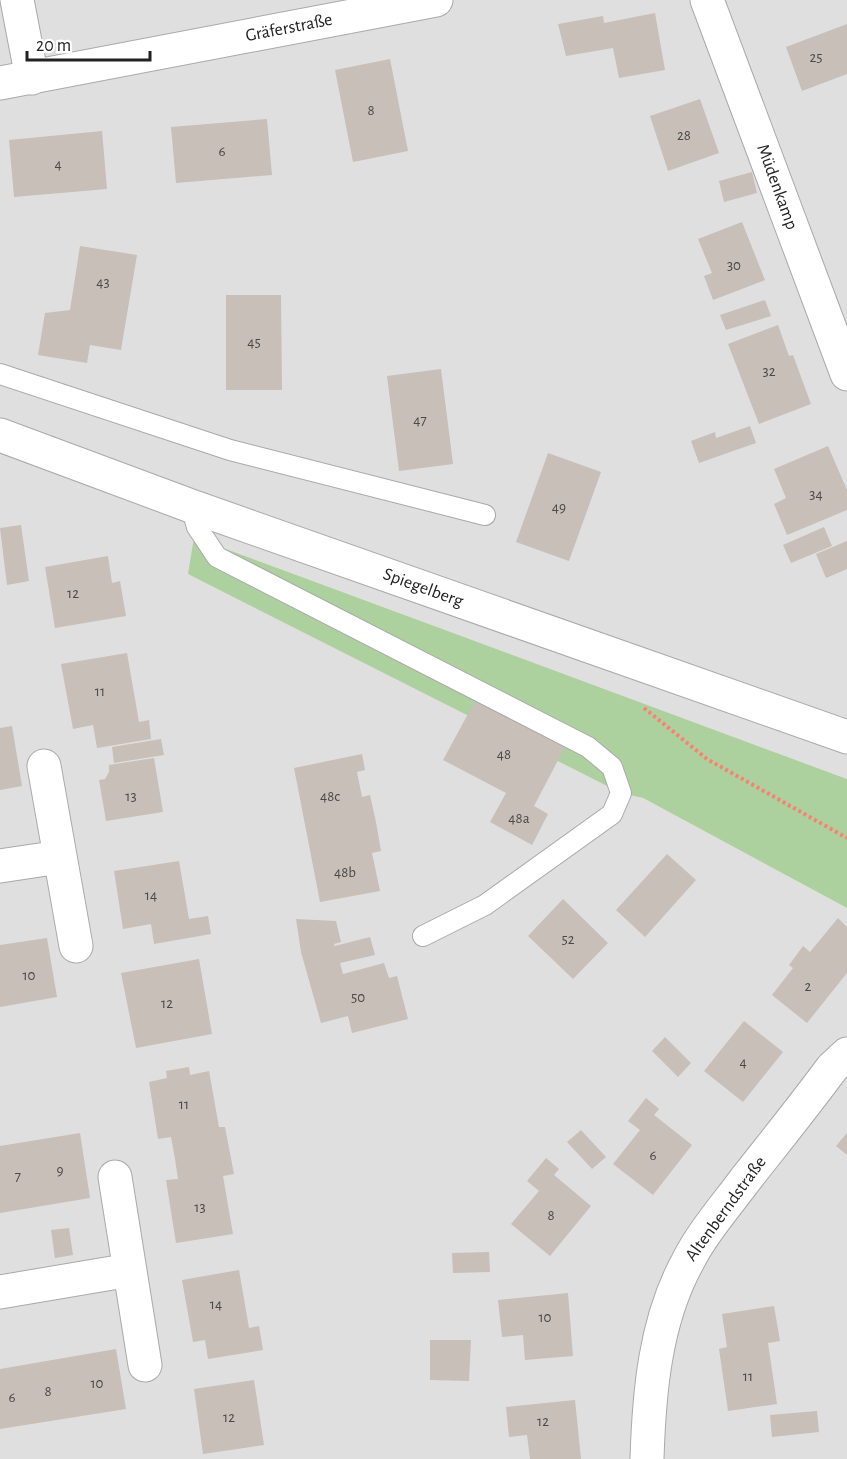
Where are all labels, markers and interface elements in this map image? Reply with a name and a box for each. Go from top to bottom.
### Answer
street label: Gräferstraße [244,11,334,45]
scale bar [27,24,150,62]
text: 20 m [36,37,71,55]
house number: 25 [809,50,823,65]
house number: 8 [367,103,375,118]
house number: 28 [677,128,691,143]
street label: Müdenkamp [753,142,801,232]
house number: 6 [218,144,226,159]
house number: 4 [54,157,62,172]
house number: 30 [727,258,741,273]
house number: 43 [96,275,110,290]
house number: 45 [247,335,261,350]
house number: 32 [762,364,776,379]
house number: 47 [413,413,427,428]
house number: 34 [809,487,823,502]
house number: 49 [552,500,566,515]
street label: Spiegelberg [381,565,466,611]
house number: 12 [67,586,79,601]
house number: 11 [95,684,105,699]
house number: 48 [497,747,511,762]
house number: 13 [125,789,137,804]
house number: 48c [320,789,340,804]
house number: 48a [508,811,530,826]
house number: 48b [334,865,356,880]
house number: 14 [145,888,157,903]
house number: 52 [561,932,575,947]
house number: 10 [22,968,36,983]
house number: 2 [805,979,812,994]
house number: 50 [351,990,365,1005]
house number: 12 [161,996,173,1011]
house number: 4 [739,1055,747,1070]
house number: 11 [179,1097,189,1112]
house number: 6 [649,1148,657,1163]
street label: Altenberndstraße [682,1153,770,1265]
house number: 9 [56,1163,64,1178]
house number: 7 [15,1169,21,1184]
house number: 13 [194,1200,206,1215]
house number: 8 [547,1208,555,1223]
house number: 14 [210,1297,222,1312]
house number: 10 [538,1310,552,1325]
house number: 11 [743,1369,753,1384]
house number: 10 [90,1376,104,1391]
house number: 8 [44,1384,52,1399]
house number: 6 [8,1390,16,1405]
house number: 12 [223,1410,235,1425]
house number: 12 [537,1414,549,1429]

